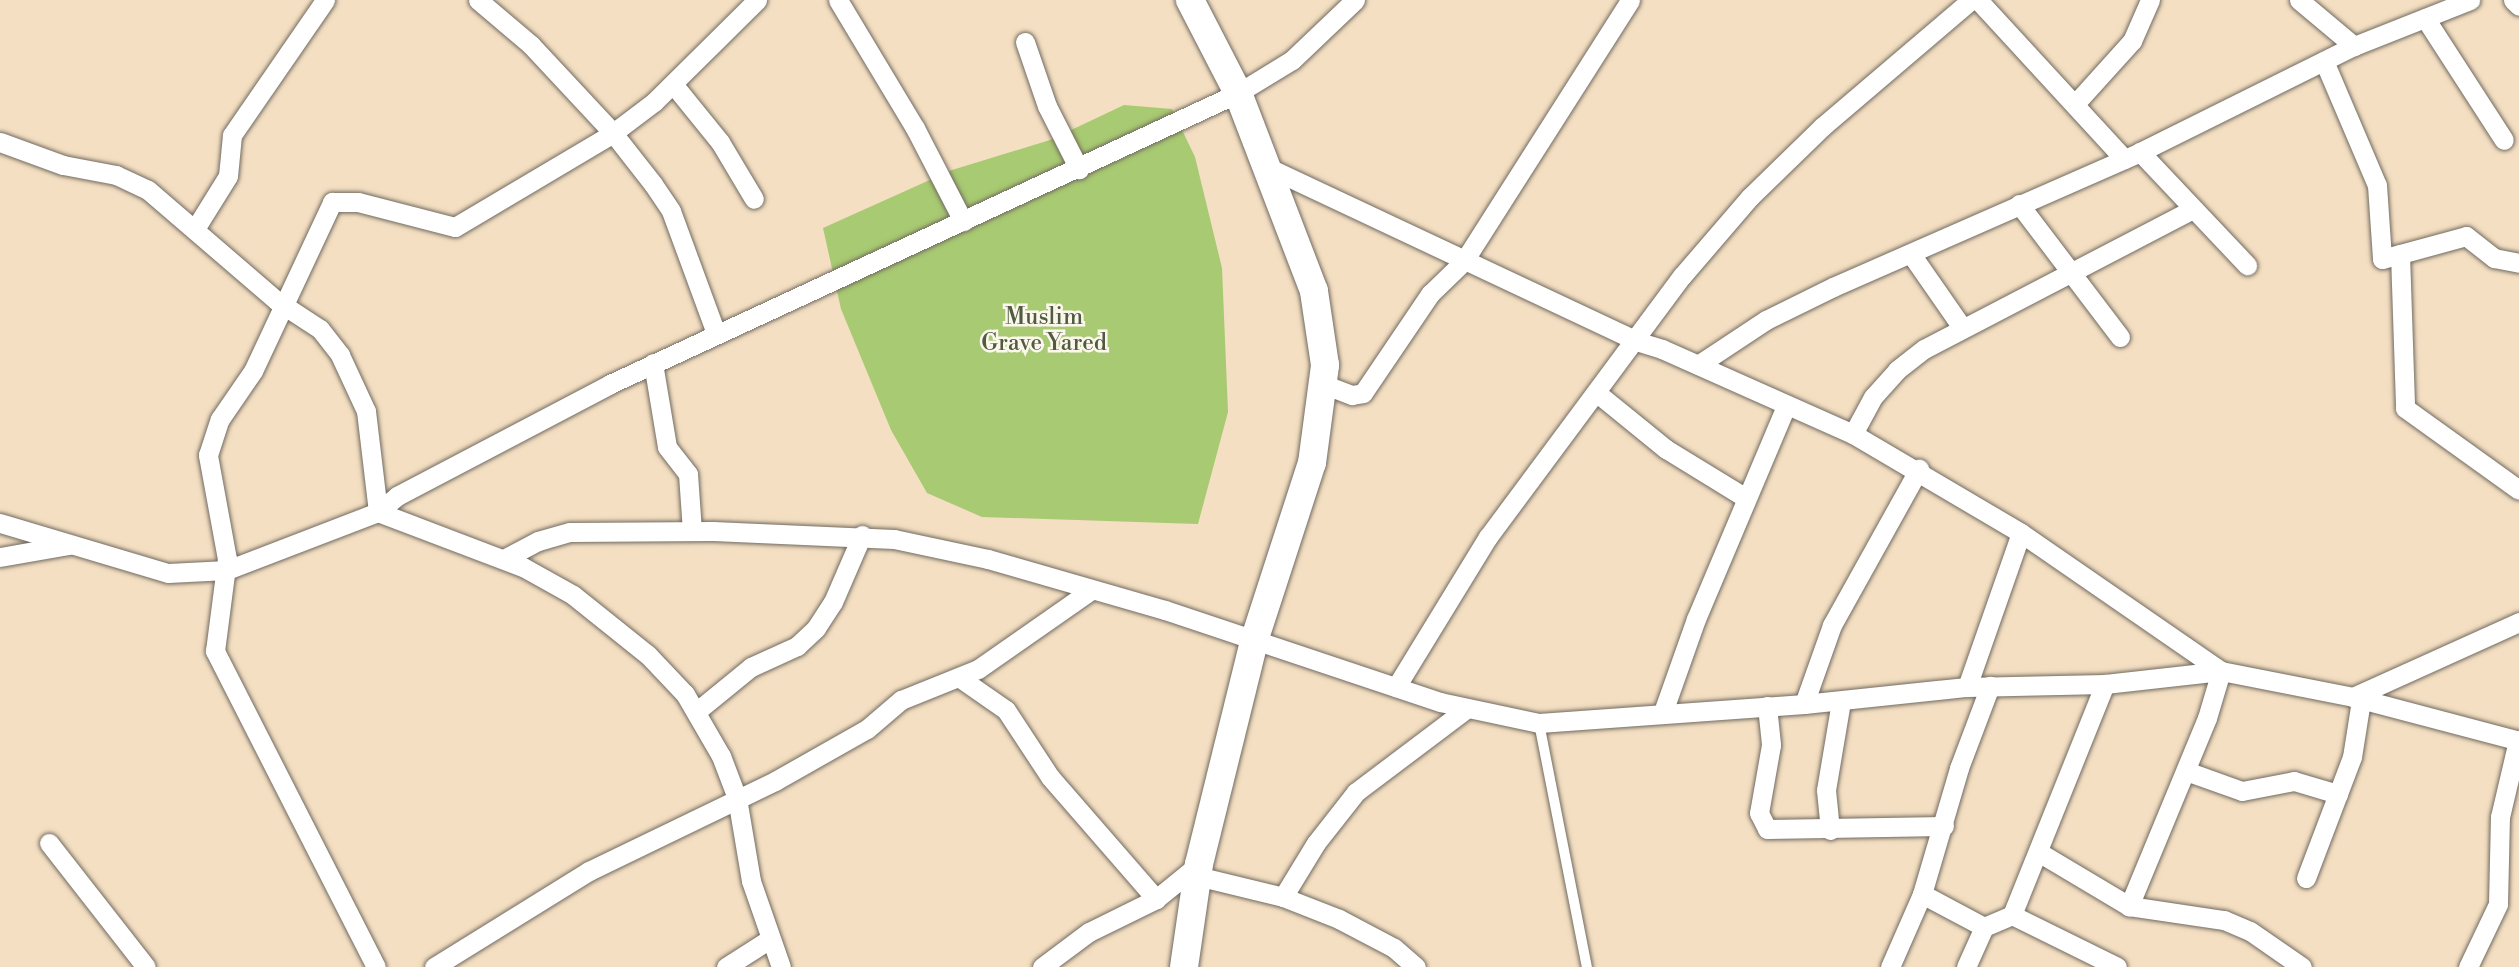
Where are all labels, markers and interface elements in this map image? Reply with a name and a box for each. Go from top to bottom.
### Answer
park label: Muslim Grave Yared [981,303,1107,357]

